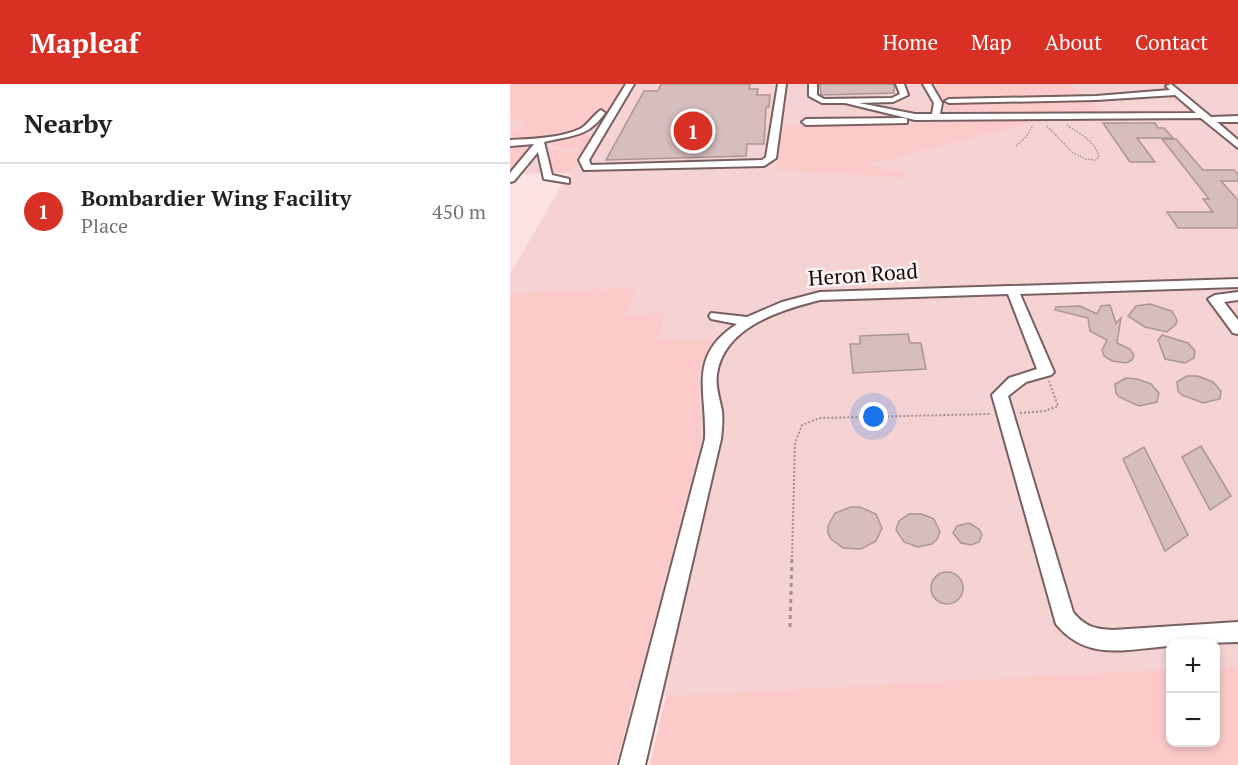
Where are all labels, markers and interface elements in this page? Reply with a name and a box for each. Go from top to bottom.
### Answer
text: Mapleaf [30,24,139,61]
text: Home [882,28,938,56]
text: Map [971,28,1012,56]
text: About [1045,28,1102,56]
text: Contact [1135,28,1208,56]
text: Nearby [24,106,112,140]
pin: 1 [674,108,712,154]
text: Bombardier Wing Facility [81,183,351,212]
text: 1 [38,198,49,225]
text: 450 m [432,198,486,225]
text: Place [81,212,128,239]
street label: Heron Road [807,256,919,292]
your location [859,402,888,431]
map controls [1166,639,1220,747]
button: + [1166,639,1220,693]
button: − [1166,693,1220,747]

